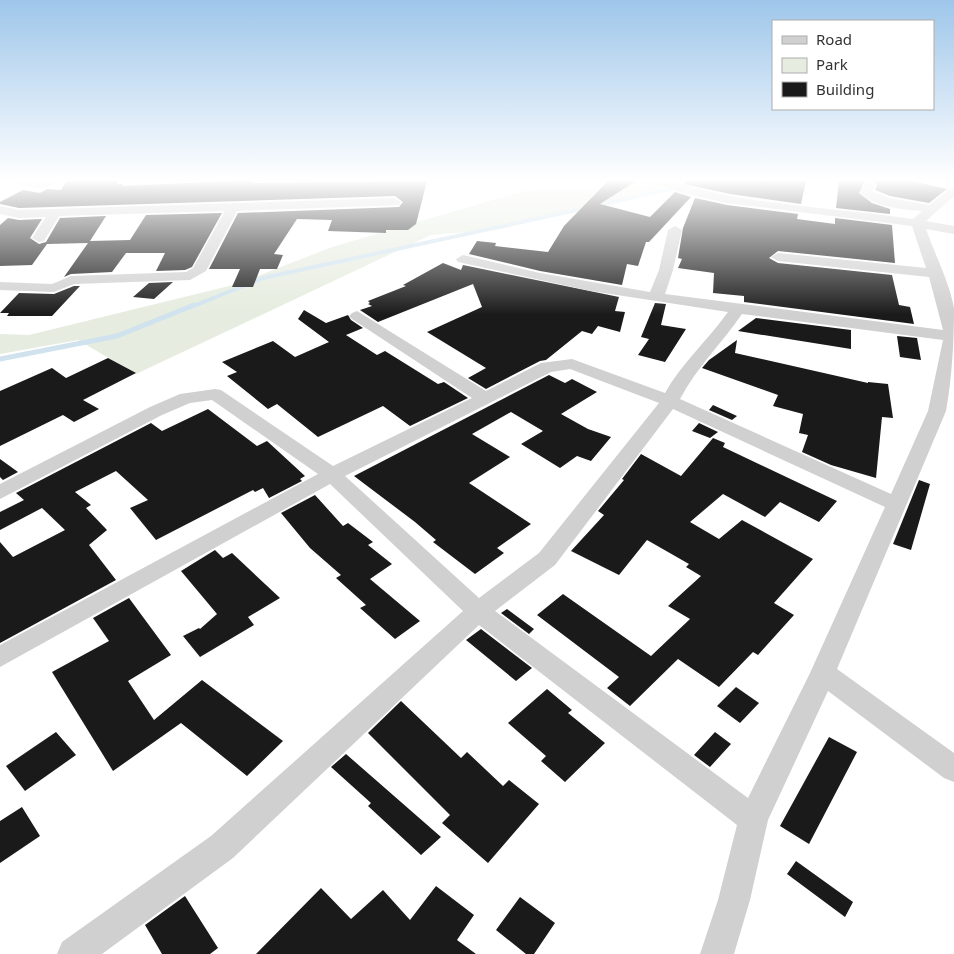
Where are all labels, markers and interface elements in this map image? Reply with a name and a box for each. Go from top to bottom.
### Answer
legend [772,20,934,110]
text: Road [816,29,852,49]
text: Park [816,54,848,74]
text: Building [816,79,874,99]

